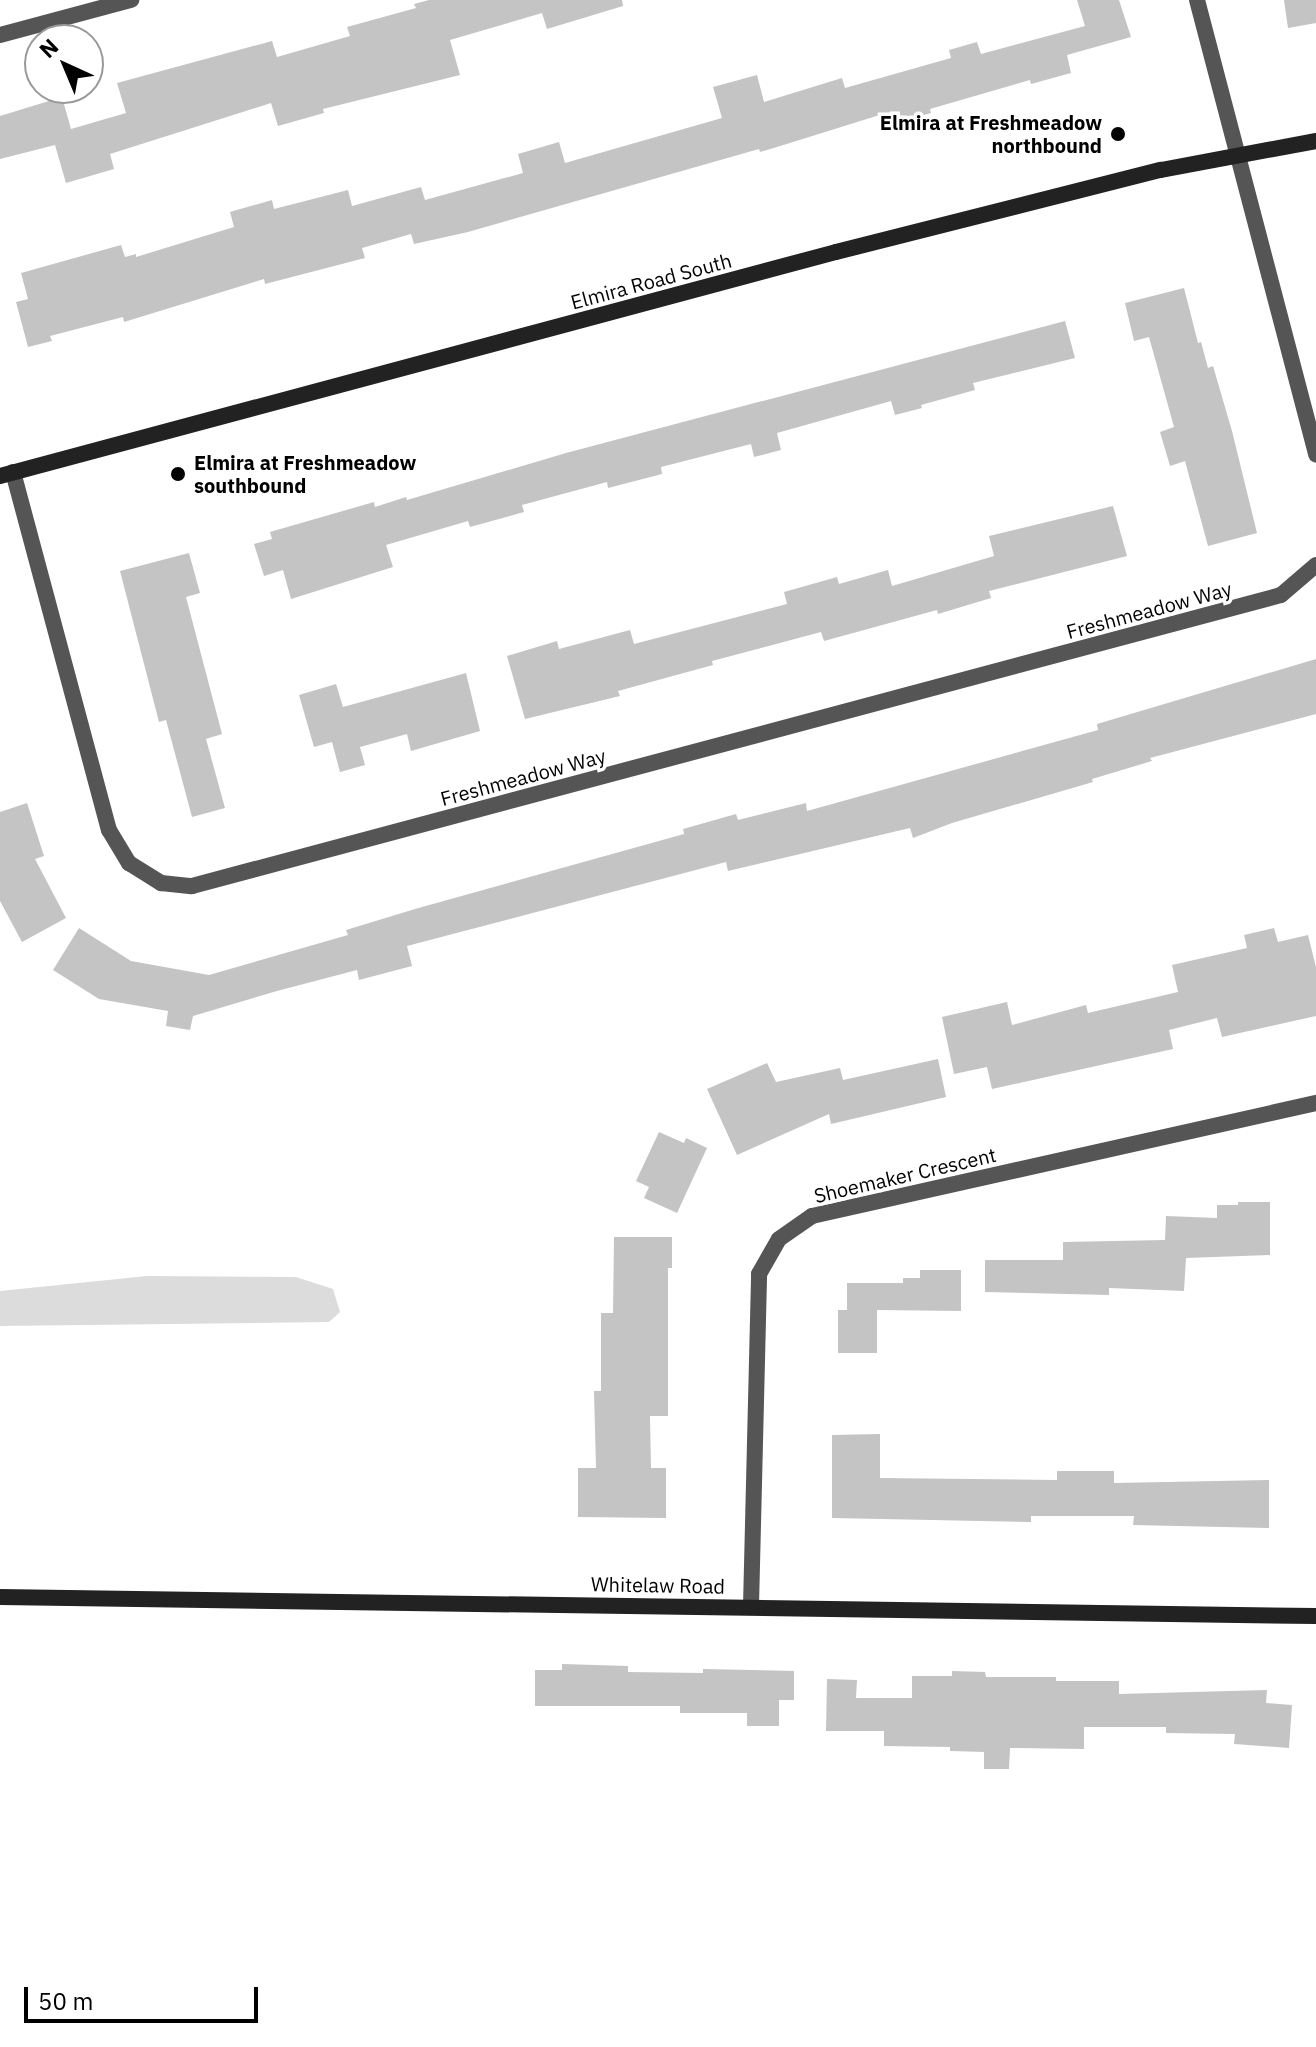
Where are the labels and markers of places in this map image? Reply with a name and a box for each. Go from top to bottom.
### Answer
place label: Elmira at Freshmeadow northbound [880,110,1102,157]
marker: Elmira at Freshmeadow northbound [1109,125,1127,143]
place label: Elmira at Freshmeadow southbound [194,450,416,497]
marker: Elmira at Freshmeadow southbound [169,465,187,483]

